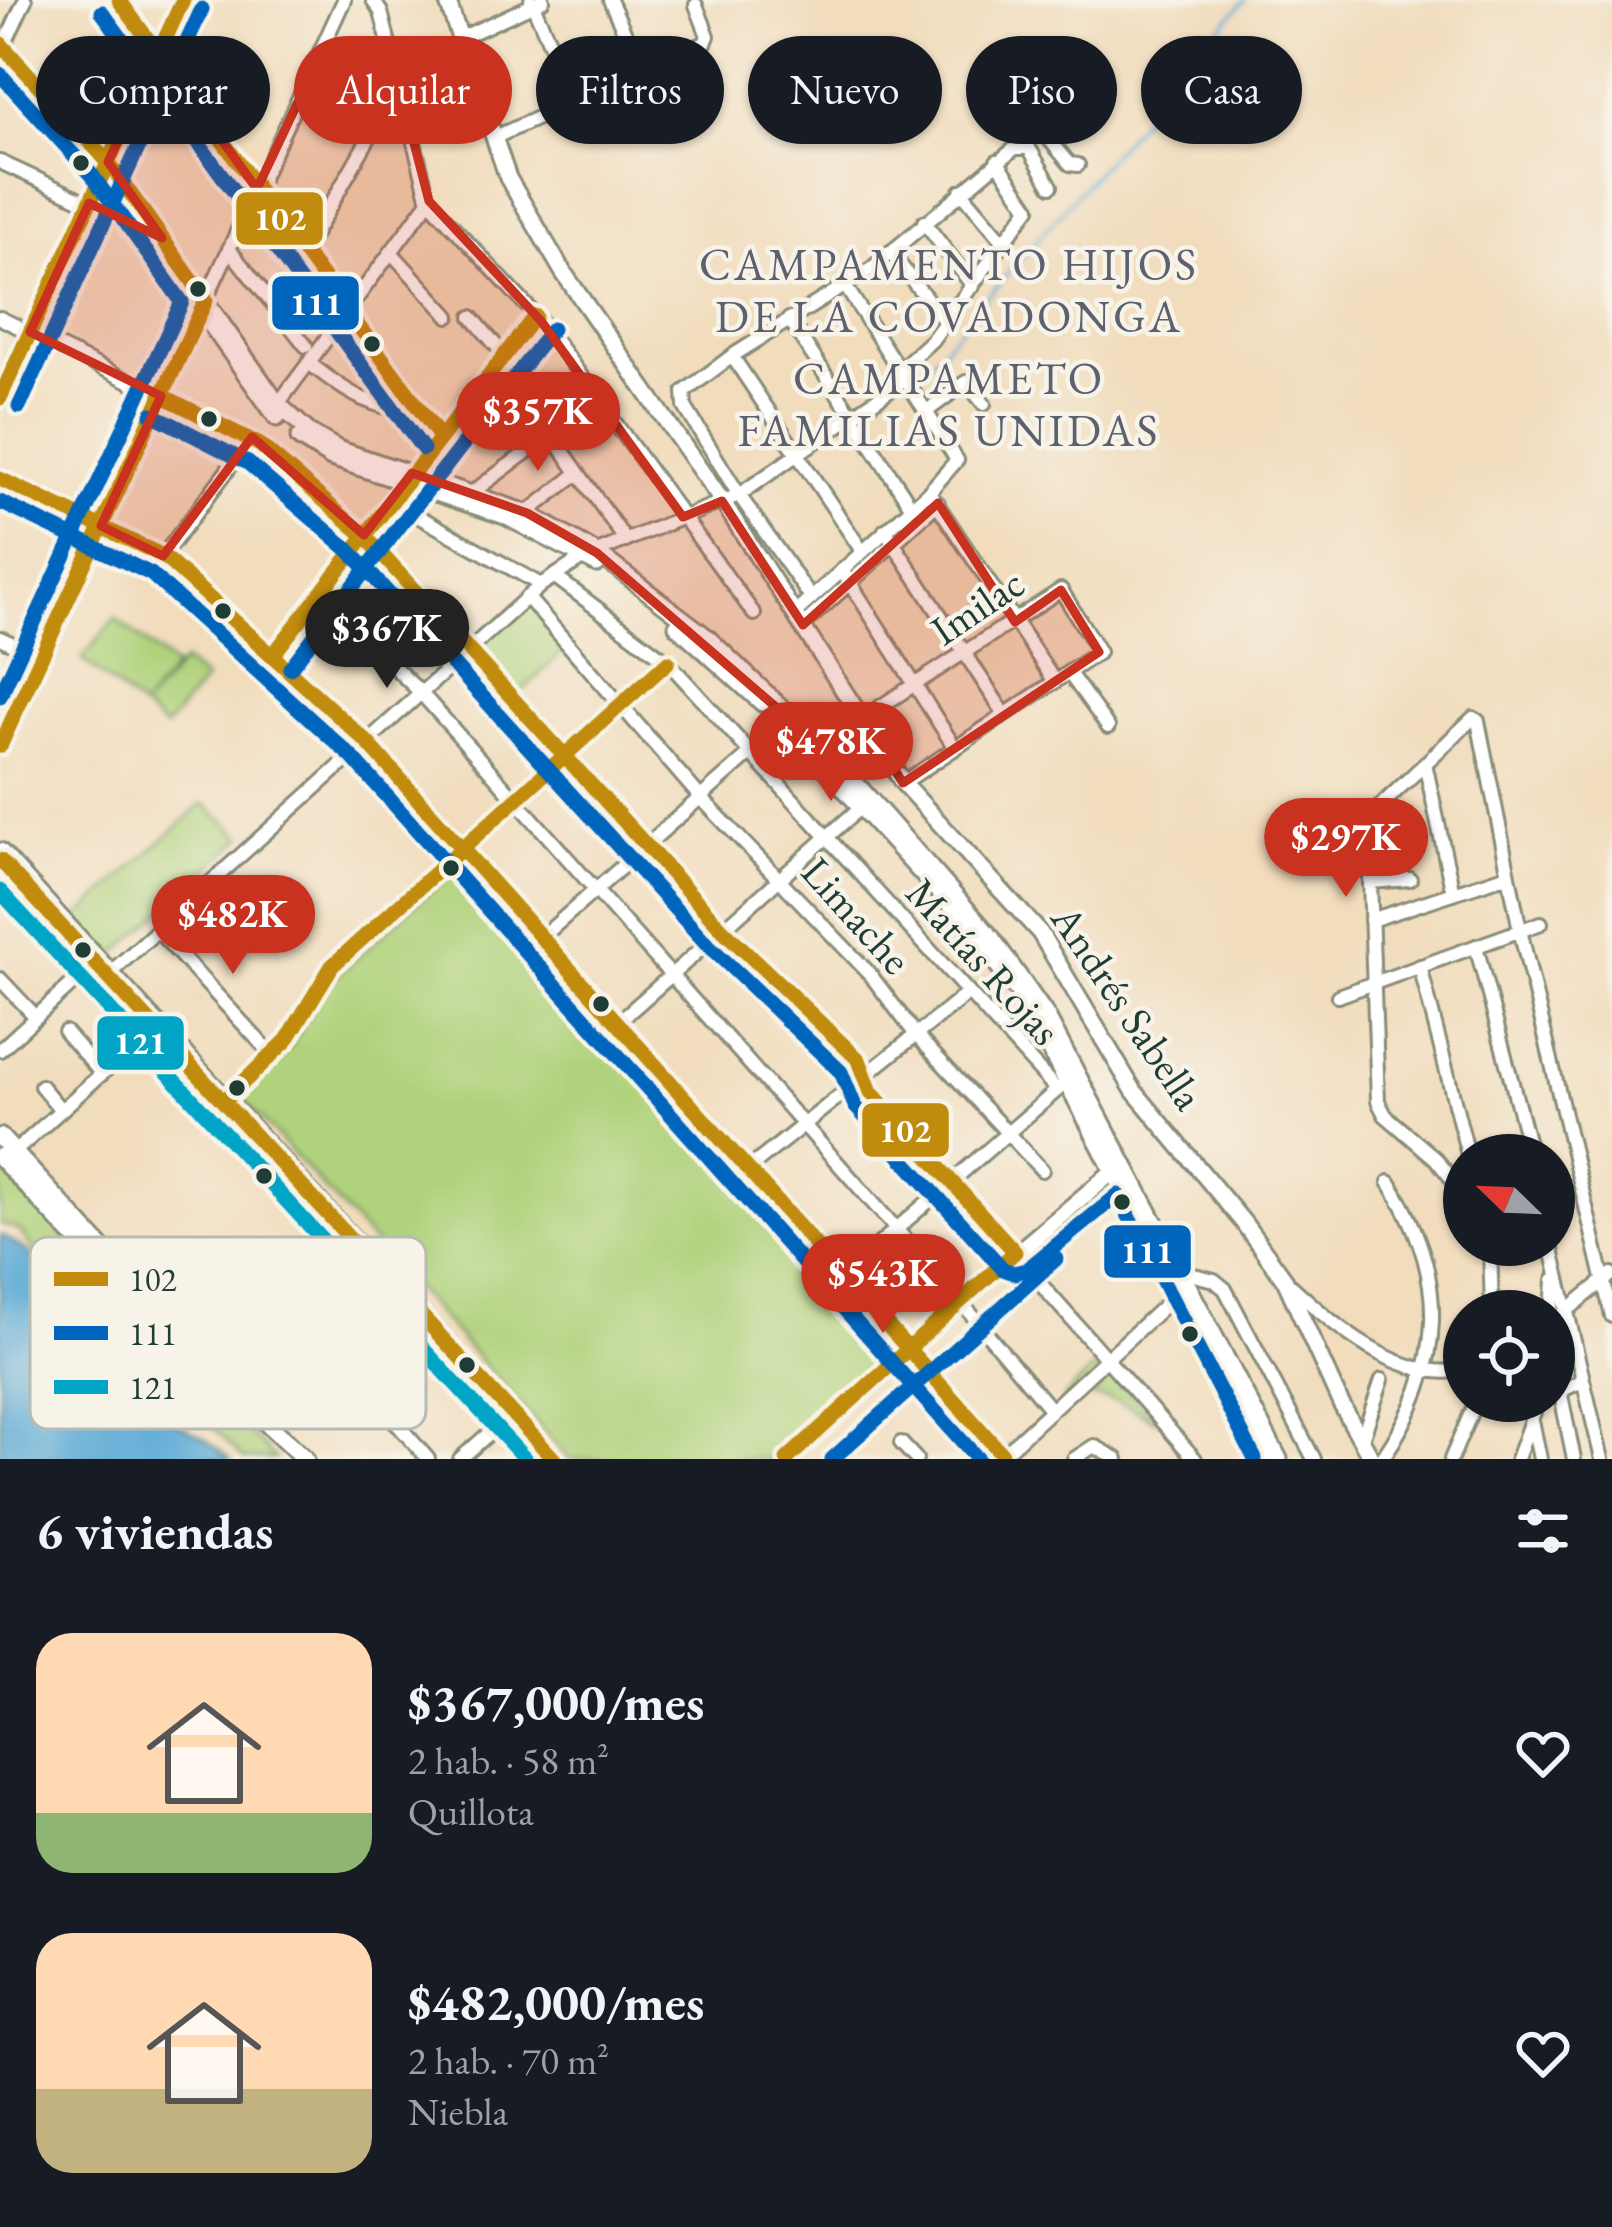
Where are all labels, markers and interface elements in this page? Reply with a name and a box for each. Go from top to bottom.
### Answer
chip: Comprar [36,36,270,144]
chip: Alquilar [294,36,512,144]
chip: Filtros [536,36,724,144]
chip: Nuevo [748,36,942,144]
chip: Piso [966,36,1117,144]
chip: Casa [1141,36,1302,144]
unlabelled marker [70,152,92,174]
line badge: 102 [234,190,325,247]
text: 102 [254,197,307,240]
district label: CAMPAMENTO HIJOS DE LA COVADONGA [699,235,1199,345]
line badge: 111 [270,274,361,332]
unlabelled marker [187,278,209,300]
text: 111 [290,282,342,325]
unlabelled marker [361,333,383,355]
district label: CAMPAMETO FAMILIAS UNIDAS [737,349,1161,459]
pin: $357K [454,372,622,474]
text: $357K [483,385,593,436]
unlabelled marker [198,408,220,430]
street label: Imilac [920,555,1035,658]
pin: $367K [303,589,471,691]
unlabelled marker [212,600,234,622]
text: $367K [332,602,442,653]
pin: $478K [747,702,915,804]
text: $478K [776,715,886,766]
pin: $297K [1262,798,1430,900]
text: $297K [1291,811,1401,862]
street label: Limache [790,845,924,986]
unlabelled marker [440,857,462,879]
street label: Matías Rojas [894,866,1073,1056]
pin: $482K [149,875,317,977]
text: $482K [178,888,288,939]
street label: Andrés Sabella [1038,893,1217,1121]
unlabelled marker [72,939,94,961]
unlabelled marker [590,993,612,1015]
line badge: 121 [95,1014,186,1072]
text: 121 [114,1021,166,1064]
unlabelled marker [226,1077,248,1099]
line badge: 102 [860,1101,951,1159]
text: 102 [879,1109,932,1152]
north arrow [1443,1134,1575,1266]
map controls [1443,1134,1575,1422]
unlabelled marker [253,1165,275,1187]
unlabelled marker [1111,1191,1133,1213]
line badge: 111 [1102,1223,1193,1280]
text: 111 [1121,1230,1173,1273]
pin: $543K [799,1234,967,1336]
legend [30,1237,426,1429]
text: $543K [828,1247,938,1298]
text: 102 [129,1258,177,1301]
button: locate [1443,1290,1575,1422]
text: 111 [129,1312,177,1355]
unlabelled marker [1179,1323,1201,1345]
unlabelled marker [456,1354,478,1376]
text: 121 [129,1366,177,1409]
text: 6 viviendas [36,1498,273,1564]
icon: filters [1510,1498,1576,1564]
text: $367,000/mes [408,1669,704,1735]
icon: home [132,1681,276,1825]
icon: heart [1510,1720,1576,1786]
text: 2 hab. · 58 m² [408,1735,609,1786]
text: Quillota [408,1786,534,1837]
text: $482,000/mes [408,1969,704,2035]
icon: home [132,1981,276,2125]
icon: heart [1510,2020,1576,2086]
text: 2 hab. · 70 m² [408,2035,609,2086]
text: Niebla [408,2086,508,2137]

